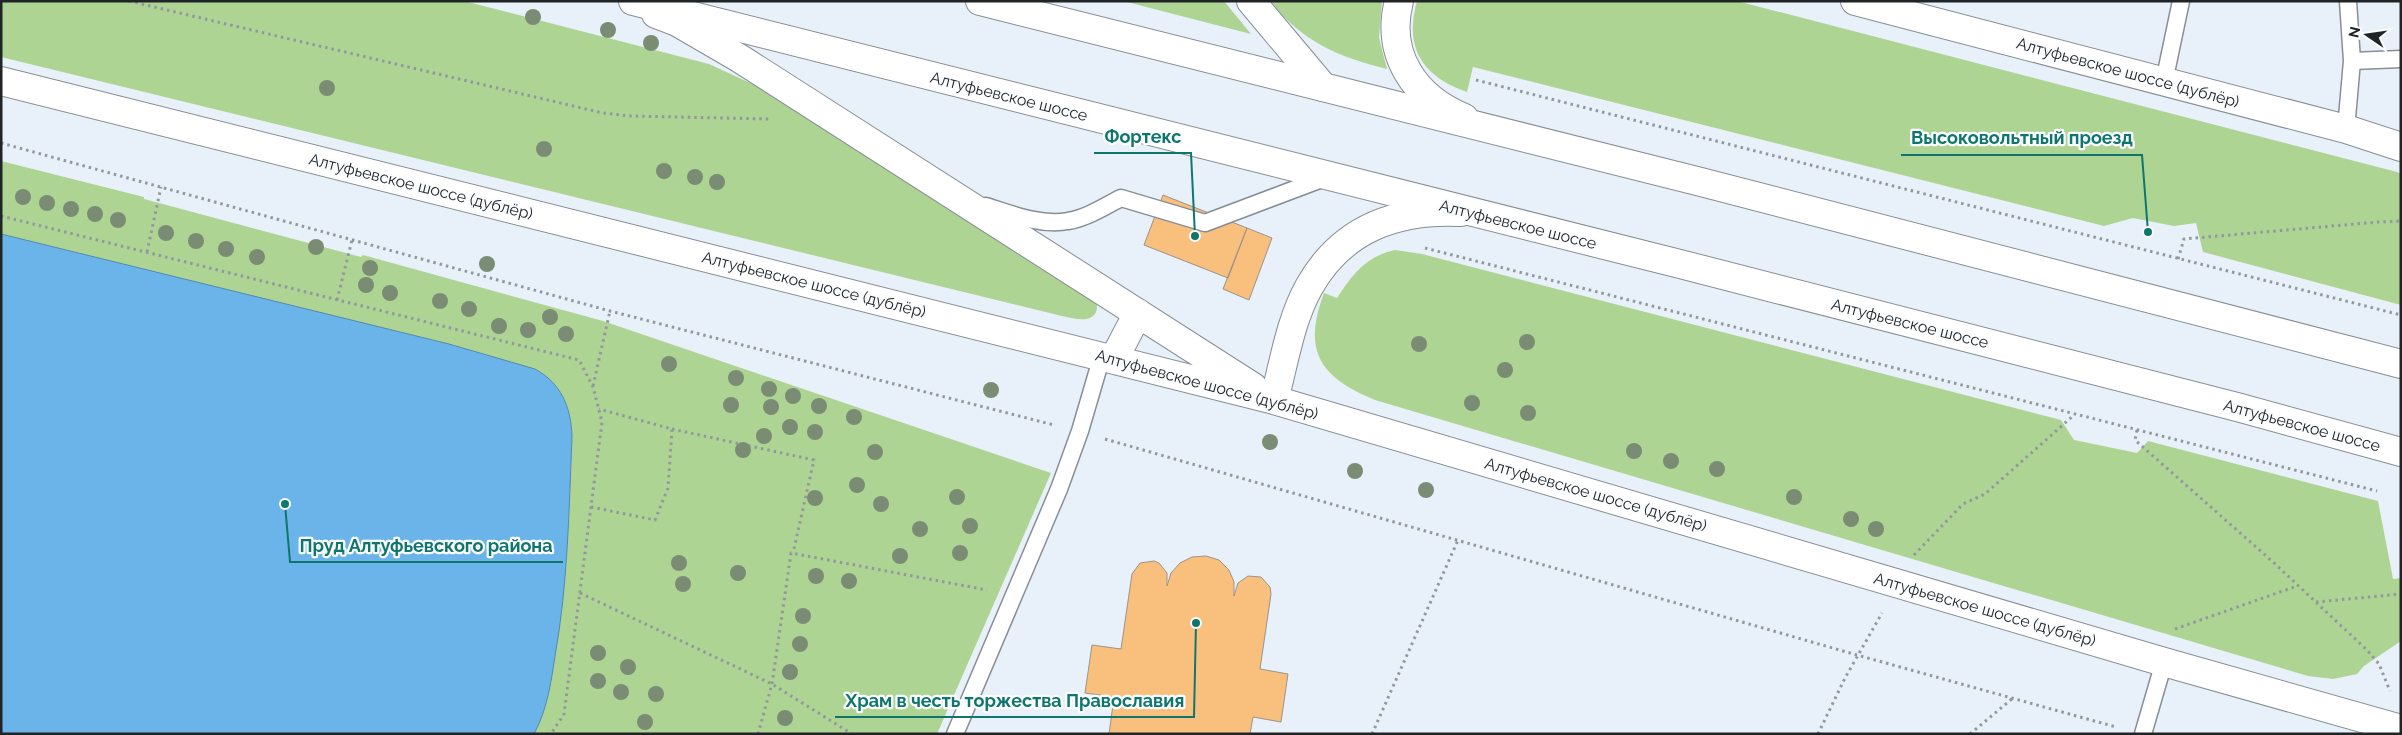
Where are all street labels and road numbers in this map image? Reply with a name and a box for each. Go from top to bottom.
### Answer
street label: Алтуфьевское шоссе (дублёр) [2014,34,2241,111]
street label: Алтуфьевское шоссе [928,68,1090,125]
street label: Алтуфьевское шоссе (дублёр) [307,149,535,224]
street label: Алтуфьевское шоссе [1437,196,1599,253]
street label: Алтуфьевское шоссе (дублёр) [700,247,928,322]
street label: Алтуфьевское шоссе [1829,295,1991,352]
street label: Алтуфьевское шоссе (дублёр) [1093,346,1320,423]
street label: Алтуфьевское шоссе [2221,395,2382,456]
street label: Алтуфьевское шоссе (дублёр) [1483,454,1709,535]
street label: Алтуфьевское шоссе (дублёр) [1872,569,2098,650]

